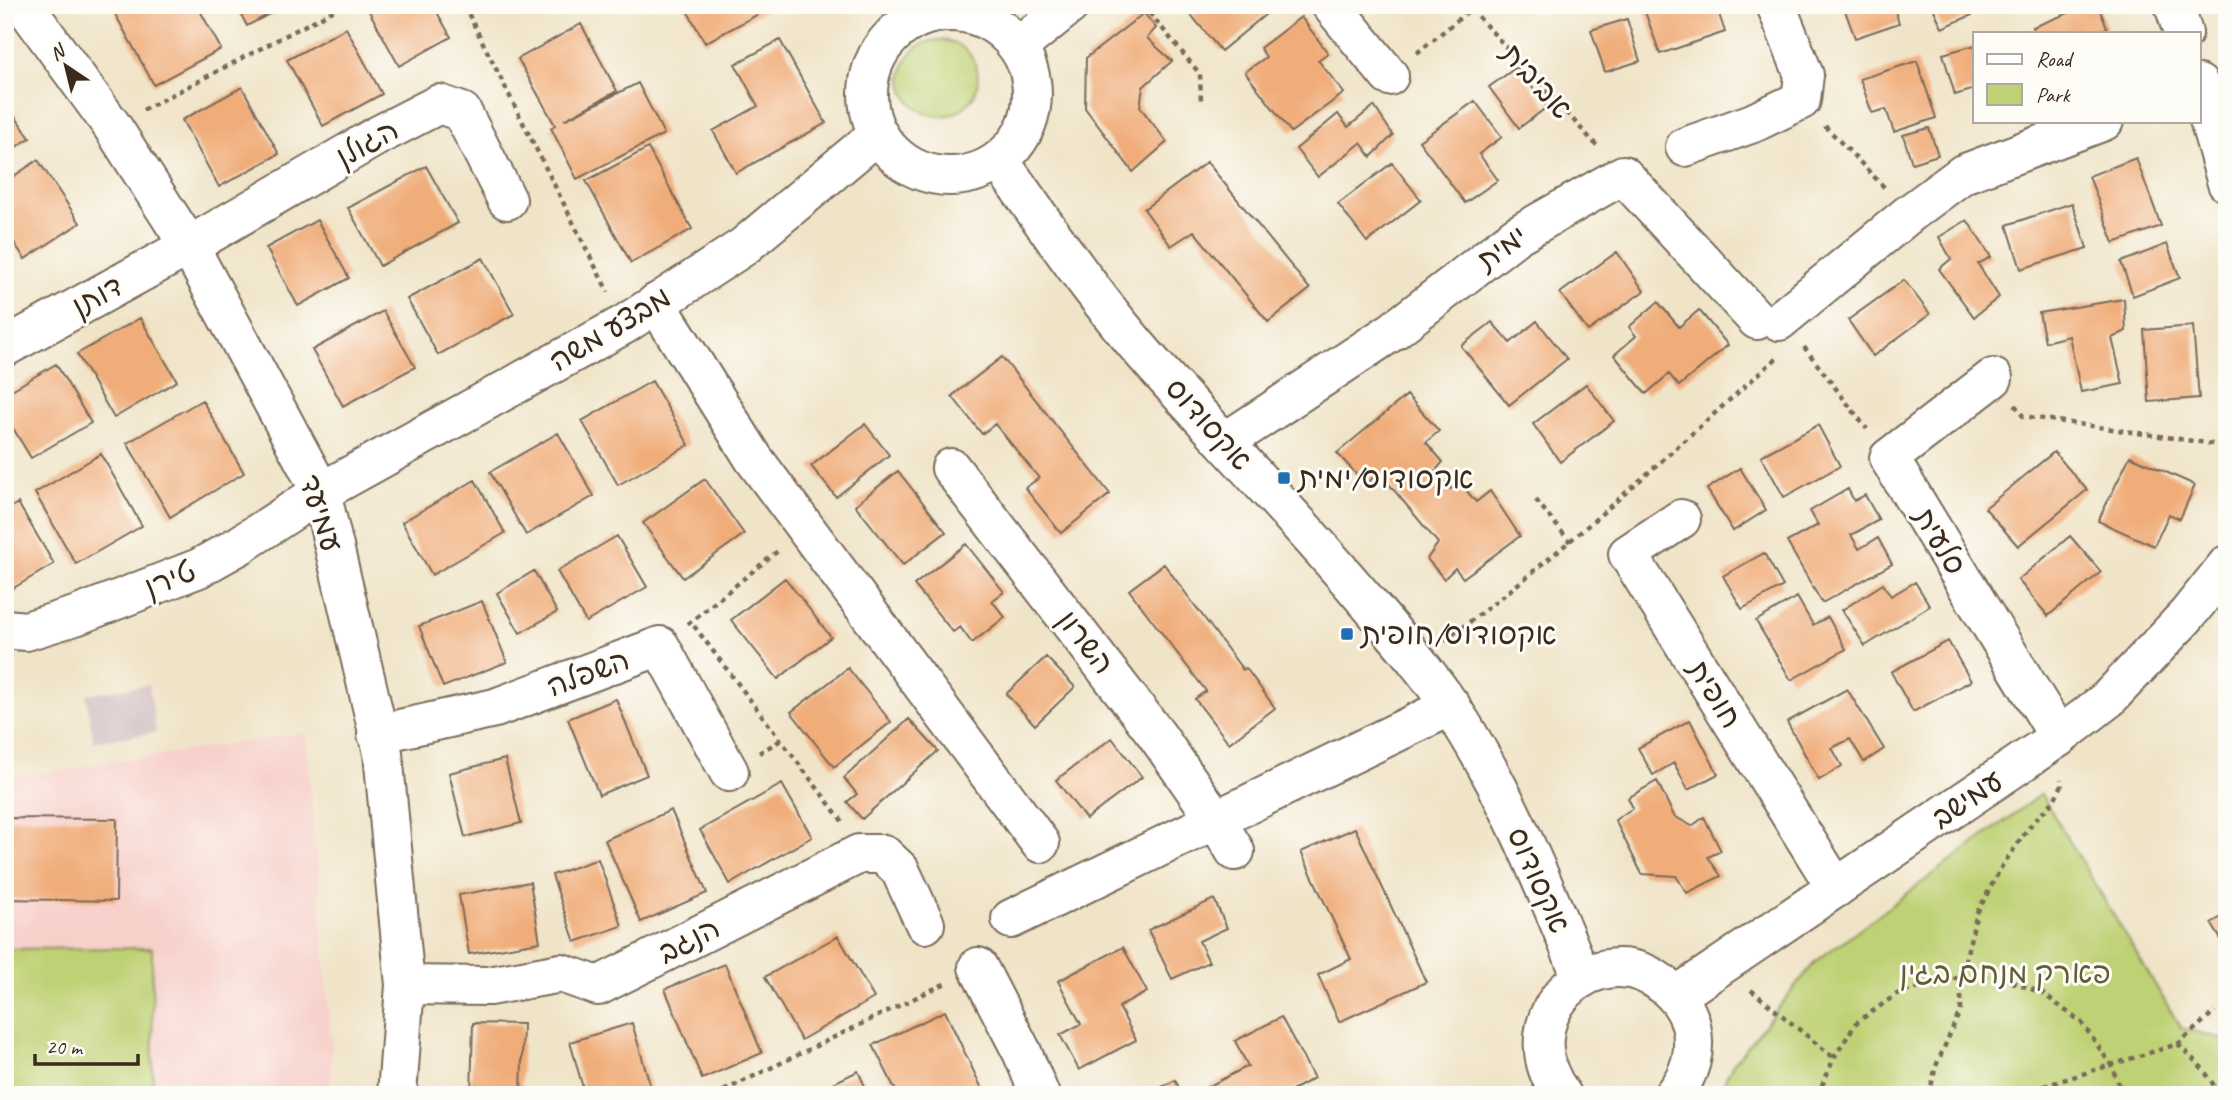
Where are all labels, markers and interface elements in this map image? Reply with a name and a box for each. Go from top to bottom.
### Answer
north arrow [32,32,102,102]
legend [1973,32,2200,122]
street label: אביבית [1492,34,1581,127]
text: N [45,38,71,66]
text: Road [2036,46,2075,72]
text: Park [2036,82,2071,108]
street label: הגולן [329,110,405,176]
street label: ימית [1468,217,1535,280]
street label: דותן [65,267,129,325]
street label: מבצע משה [542,278,678,380]
street label: אקסודוס [1157,370,1261,478]
place label: אקסודוס/ימית [1296,459,1474,497]
street label: עמיעד [291,469,351,557]
marker: אקסודוס/ימית [1276,470,1292,486]
street label: סלעית [1904,499,1975,582]
street label: טירן [139,552,201,606]
street label: השרון [1049,602,1123,682]
place label: אקסודוס/חופית [1359,615,1557,653]
marker: אקסודוס/חופית [1339,626,1355,642]
street label: השפלה [541,641,635,705]
street label: חופית [1678,651,1751,735]
street label: עמישב [1924,761,2010,837]
street label: אקסודוס [1499,821,1579,939]
street label: הנגב [652,908,726,972]
park label: פארק מנחם בגין [1899,954,2111,992]
scale bar [35,1023,138,1067]
text: 20 m [46,1034,84,1060]

